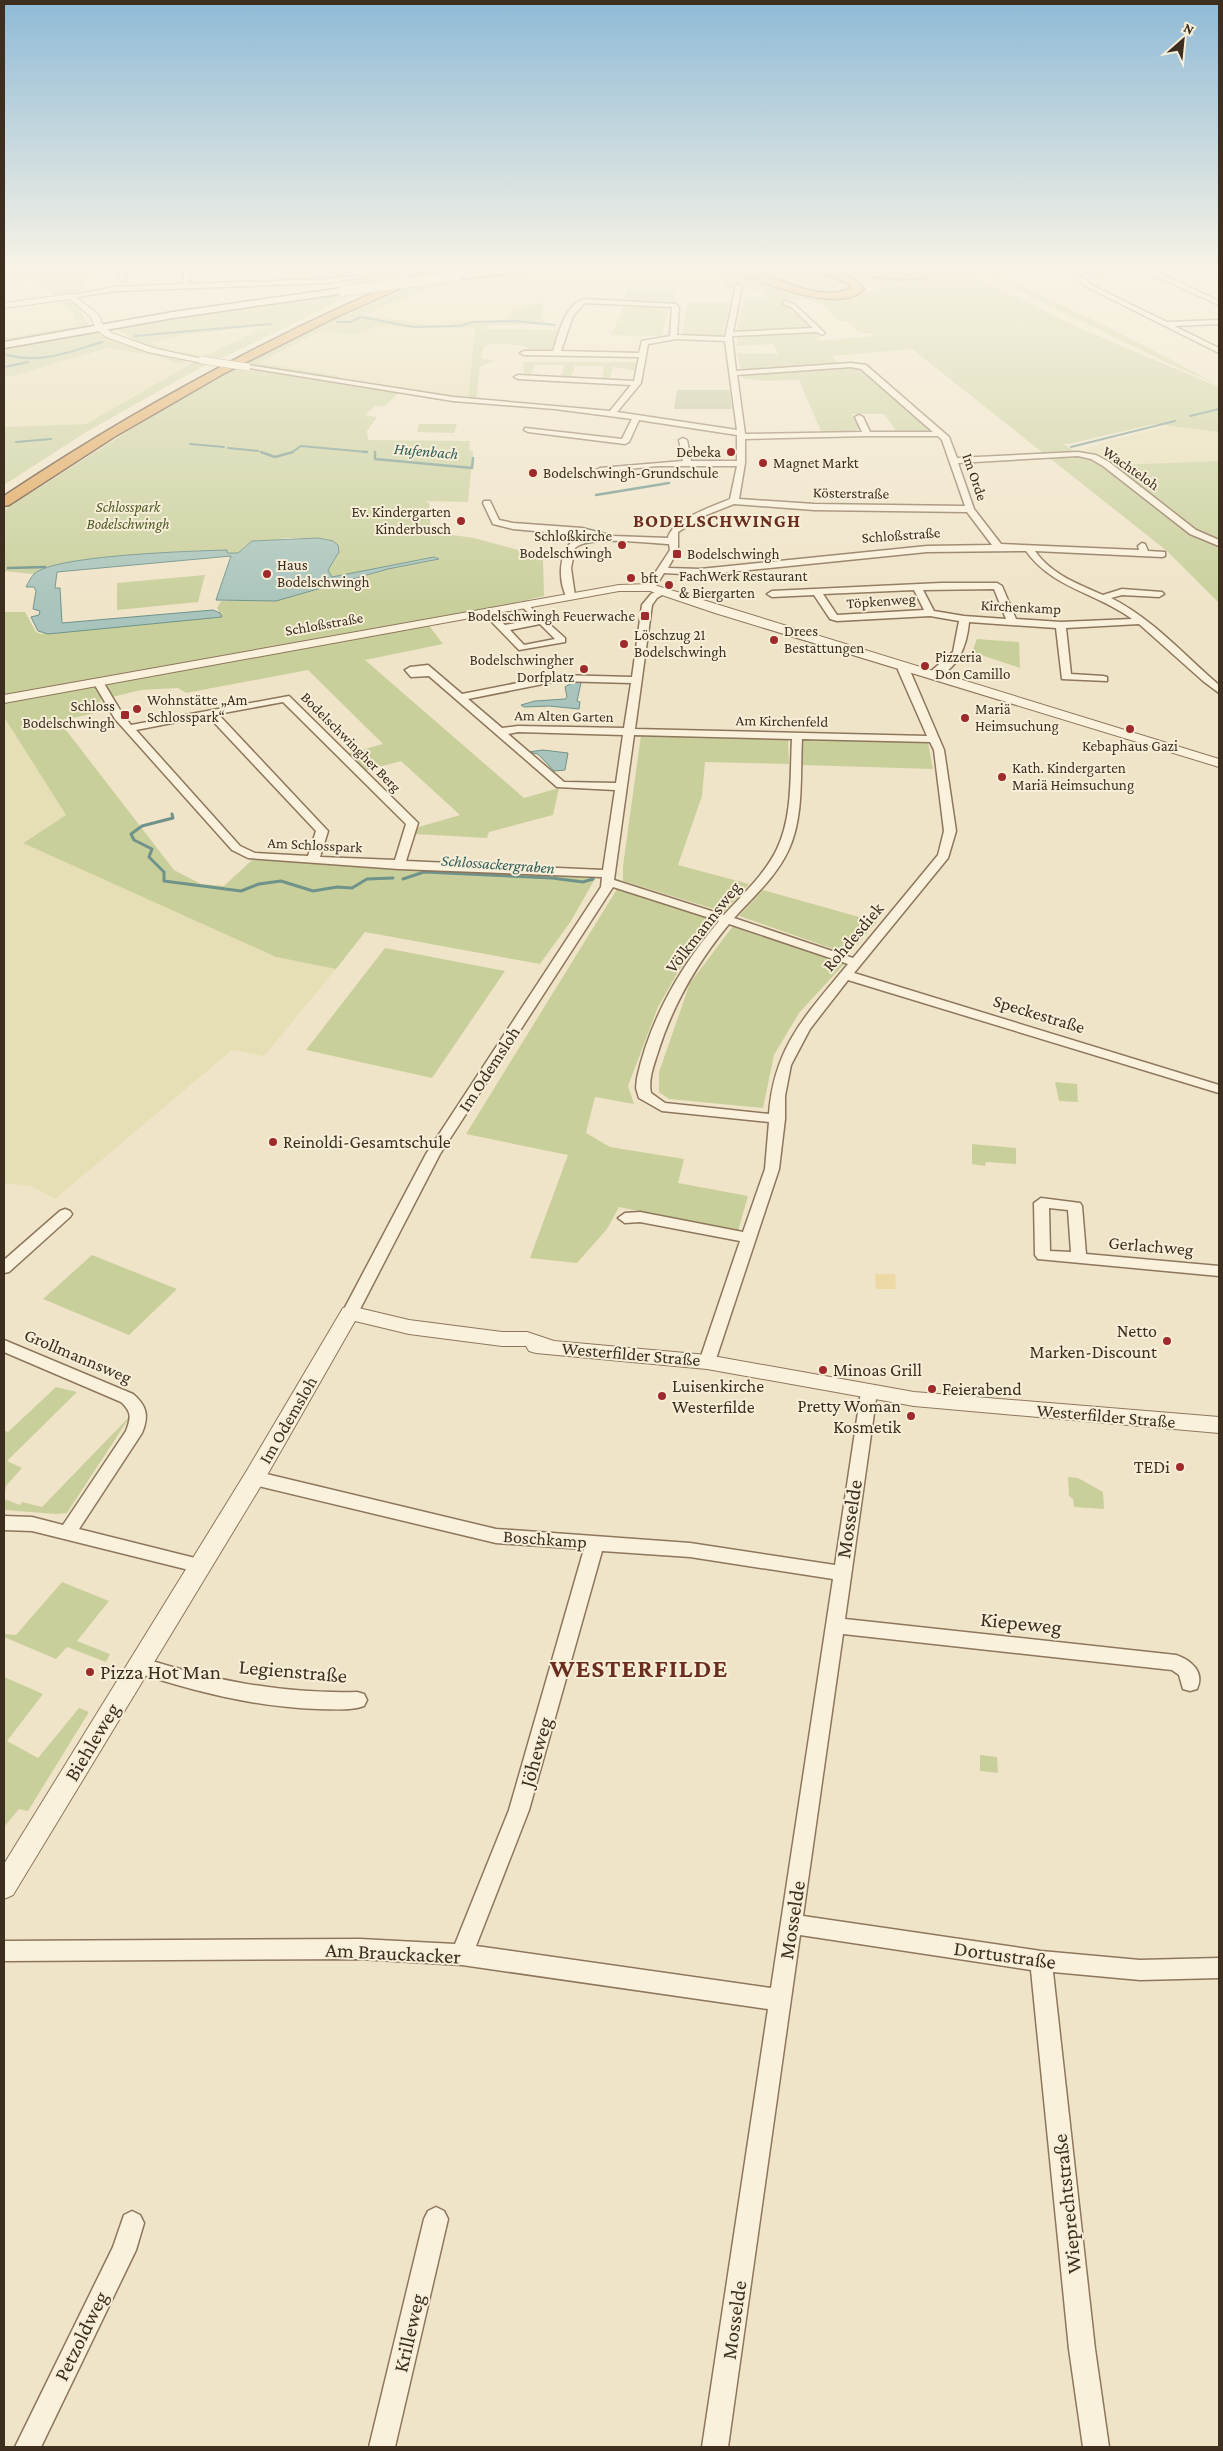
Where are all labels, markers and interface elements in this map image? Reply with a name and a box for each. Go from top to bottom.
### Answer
north arrow [1158,15,1208,65]
text: N [1181,19,1197,38]
water label: Hufenbach [393,440,459,463]
street label: Wachteloh [1100,443,1162,493]
place label: Debeka [676,444,721,460]
marker: Debeka [725,446,737,458]
street label: Im Orde [959,451,991,503]
place label: Magnet Markt [773,455,860,472]
marker: Magnet Markt [757,457,769,469]
place label: Bodelschwingh-Grundschule [543,465,719,482]
marker: Bodelschwingh-Grundschule [527,467,539,479]
street label: Kösterstraße [813,484,890,502]
park label: Schlosspark Bodelschwingh [86,499,170,533]
place label: Ev. Kindergarten Kinderbusch [351,504,451,537]
district label: BODELSCHWINGH [633,510,801,531]
marker: Ev. Kindergarten Kinderbusch [455,515,467,527]
street label: Schloßstraße [861,524,941,546]
place label: Schloßkirche Bodelschwingh [520,528,612,562]
marker: Schloßkirche Bodelschwingh [616,539,628,551]
place label: Bodelschwingh [687,546,780,563]
marker: Bodelschwingh [671,548,683,560]
place label: Haus Bodelschwingh [277,557,370,591]
marker: Haus Bodelschwingh [261,568,273,580]
place label: FachWerk Restaurant & Biergarten [679,568,809,602]
place label: bft [641,570,659,586]
marker: bft [625,572,637,584]
marker: FachWerk Restaurant & Biergarten [663,579,675,591]
street label: Töpkenweg [846,591,916,612]
street label: Kirchenkamp [980,597,1062,618]
place label: Bodelschwingh Feuerwache [467,608,635,625]
street label: Schloßstraße [284,609,365,639]
marker: Bodelschwingh Feuerwache [639,610,651,622]
place label: Drees Bestattungen [784,623,864,657]
place label: Löschzug 21 Bodelschwingh [634,627,727,661]
marker: Drees Bestattungen [768,634,780,646]
marker: Löschzug 21 Bodelschwingh [618,638,630,650]
place label: Pizzeria Don Camillo [935,649,1010,682]
place label: Bodelschwingher Dorfplatz [470,652,575,686]
marker: Pizzeria Don Camillo [919,660,931,672]
marker: Bodelschwingher Dorfplatz [578,663,590,675]
street label: Bodelschwingher Berg [297,689,404,796]
place label: Wohnstätte „Am Schlosspark“ [147,692,248,726]
place label: Schloss Bodelschwingh [23,698,115,732]
place label: Mariä Heimsuchung [975,701,1059,735]
marker: Wohnstätte „Am Schlosspark“ [131,703,143,715]
street label: Am Alten Garten [514,707,614,725]
marker: Schloss Bodelschwingh [119,709,131,721]
street label: Am Kirchenfeld [736,712,829,730]
marker: Mariä Heimsuchung [959,712,971,724]
marker: Kebaphaus Gazi [1124,723,1136,735]
place label: Kebaphaus Gazi [1082,738,1178,755]
place label: Kath. Kindergarten Mariä Heimsuchung [1012,760,1134,794]
marker: Kath. Kindergarten Mariä Heimsuchung [996,771,1008,783]
street label: Am Schlosspark [267,835,364,857]
water label: Schlossackergraben [441,852,555,877]
street label: Völkmannsweg [661,877,745,977]
street label: Rohdesdiek [819,898,888,975]
street label: Speckestraße [991,991,1087,1037]
street label: Im Odemsloh [454,1022,524,1115]
place label: Reinoldi-Gesamtschule [283,1132,451,1152]
marker: Reinoldi-Gesamtschule [267,1136,279,1148]
street label: Gerlachweg [1108,1232,1195,1260]
place label: Netto Marken-Discount [1030,1321,1158,1362]
street label: Grollmannsweg [21,1324,135,1388]
marker: Netto Marken-Discount [1161,1335,1173,1347]
street label: Westerfilder Straße [561,1338,701,1370]
place label: Minoas Grill [833,1360,922,1380]
marker: Minoas Grill [817,1364,829,1376]
street label: Im Odemsloh [255,1372,321,1467]
place label: Luisenkirche Westerfilde [672,1376,764,1417]
place label: Feierabend [942,1379,1022,1399]
marker: Feierabend [926,1383,938,1395]
marker: Luisenkirche Westerfilde [656,1390,668,1402]
place label: Pretty Woman Kosmetik [797,1396,901,1437]
street label: Westerfilder Straße [1036,1400,1176,1432]
marker: Pretty Woman Kosmetik [905,1410,917,1422]
place label: TEDi [1134,1457,1170,1477]
marker: TEDi [1174,1461,1186,1473]
street label: Mosselde [831,1478,867,1560]
street label: Boschkamp [503,1526,587,1552]
street label: Kiepeweg [979,1607,1063,1639]
street label: Legienstraße [238,1654,348,1688]
district label: WESTERFILDE [549,1654,728,1683]
place label: Pizza Hot Man [100,1660,221,1684]
marker: Pizza Hot Man [84,1666,96,1678]
street label: Biehleweg [59,1699,125,1785]
street label: Jöheweg [514,1714,557,1792]
street label: Mosselde [774,1879,810,1961]
street label: Dortustraße [952,1936,1058,1974]
street label: Am Brauckacker [325,1937,462,1969]
street label: Wieprechtstraße [1048,2133,1086,2275]
street label: Mosselde [717,2279,751,2361]
street label: Petzoldweg [49,2287,113,2385]
street label: Krilleweg [388,2291,430,2375]

